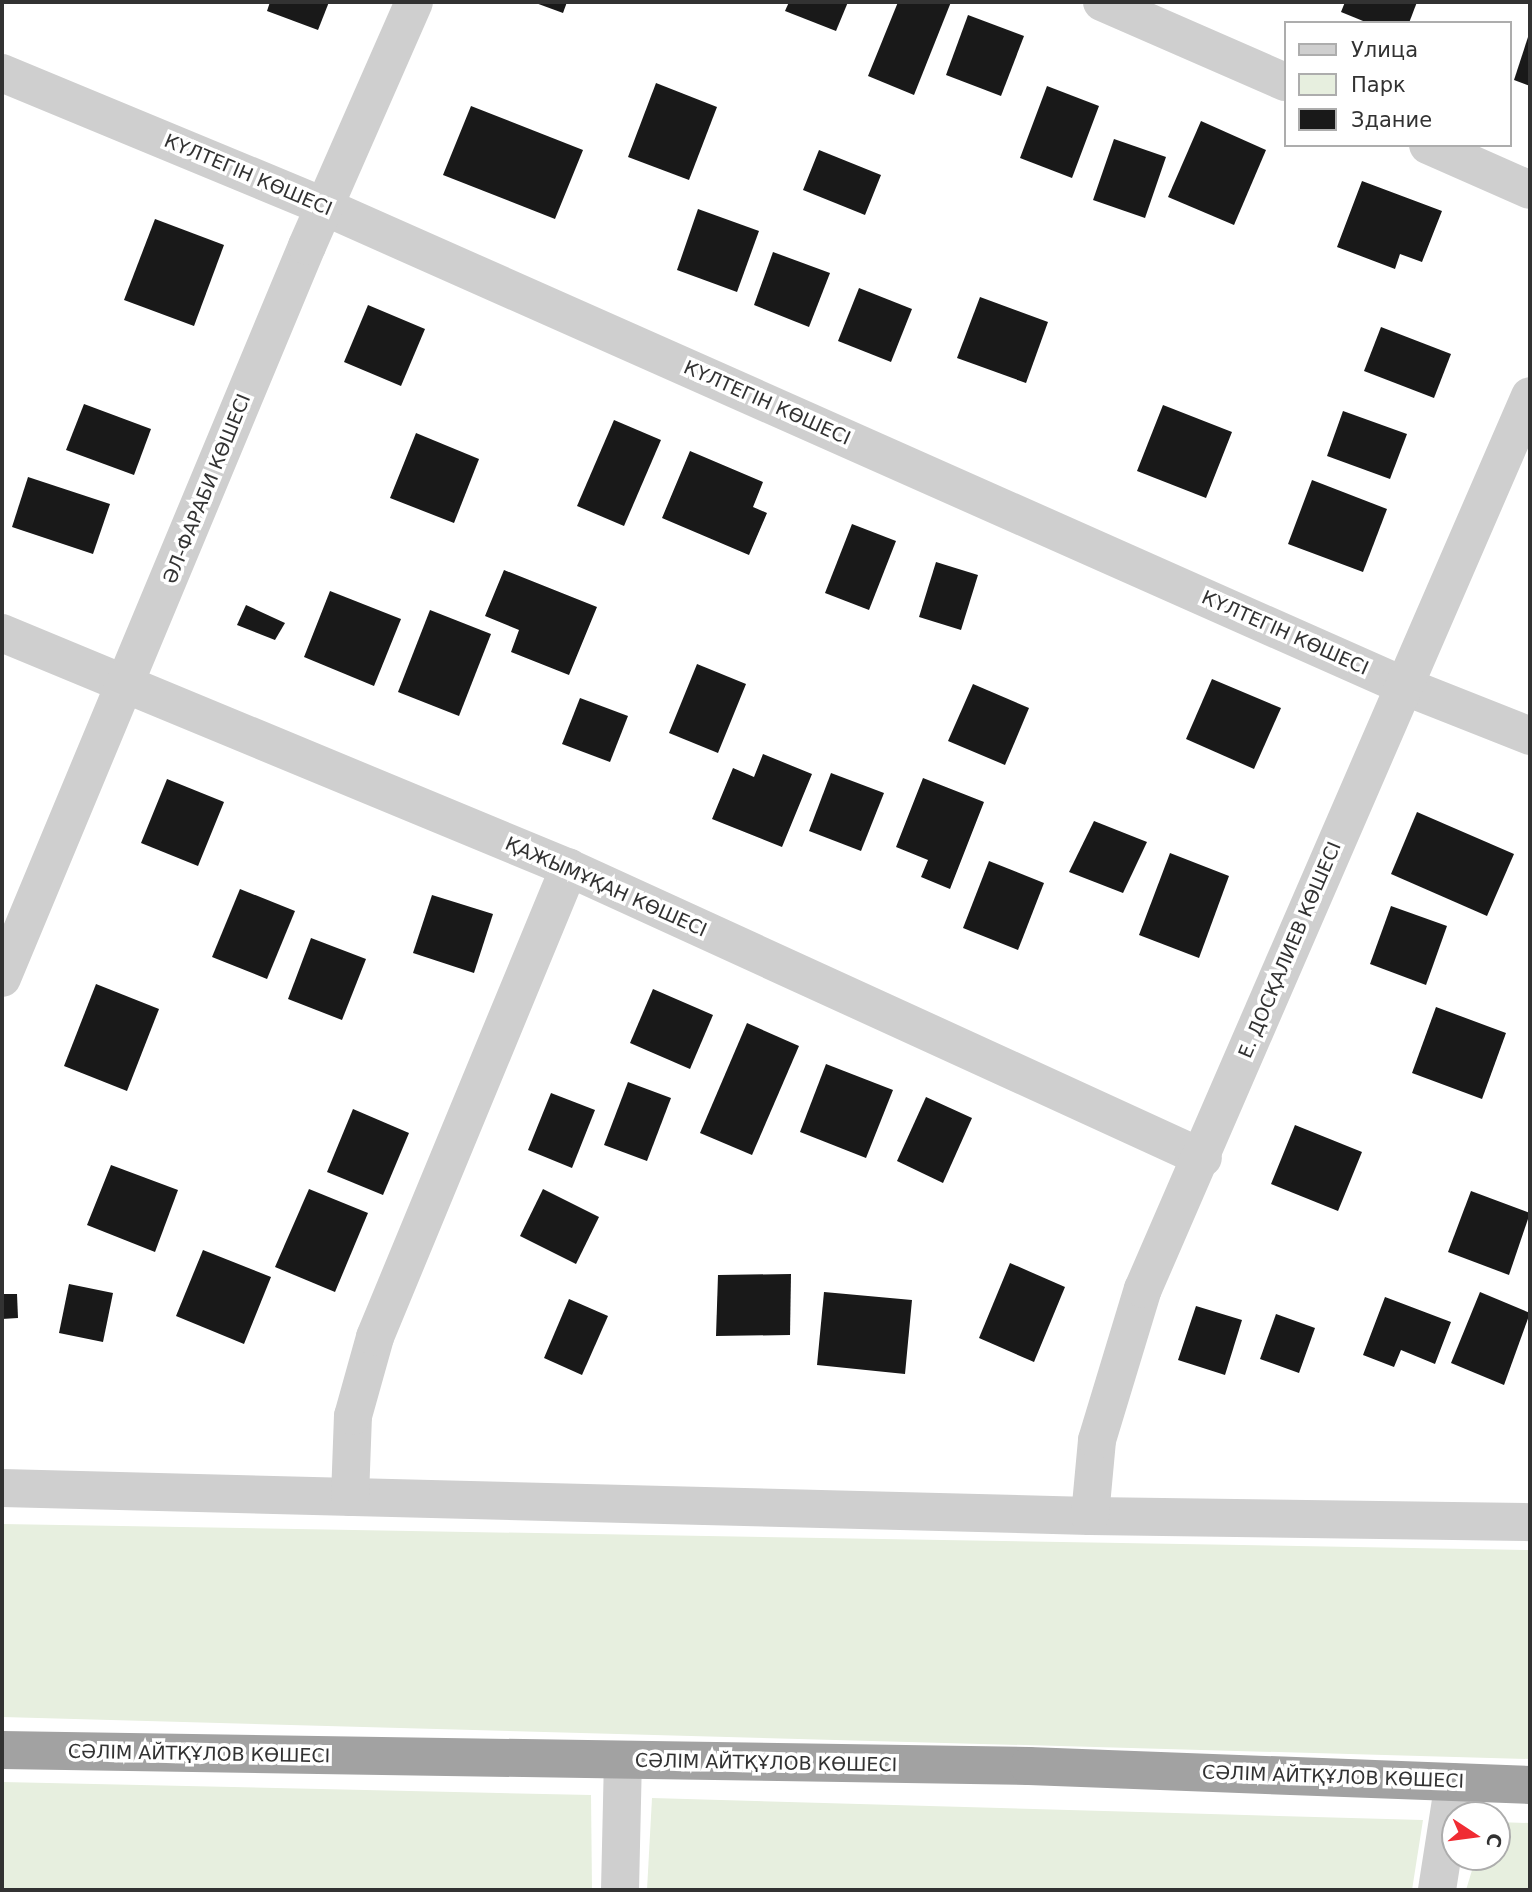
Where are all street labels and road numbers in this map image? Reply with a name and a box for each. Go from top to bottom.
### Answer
street label: КҮЛТЕГІН КӨШЕСІ [161,129,335,221]
street label: КҮЛТЕГІН КӨШЕСІ [680,356,854,450]
street label: ӘЛ-ФАРАБИ КӨШЕСІ [158,391,256,587]
street label: КҮЛТЕГІН КӨШЕСІ [1198,586,1372,680]
street label: ҚАЖЫМҰҚАН КӨШЕСІ [502,832,710,942]
street label: Е. ДОСҚАЛИЕВ КӨШЕСІ [1234,838,1346,1062]
street label: СӘЛІМ АЙТҚҰЛОВ КӨШЕСІ [68,1740,330,1768]
street label: СӘЛІМ АЙТҚҰЛОВ КӨШЕСІ [635,1749,897,1777]
street label: СӘЛІМ АЙТҚҰЛОВ КӨШЕСІ [1201,1761,1465,1793]

